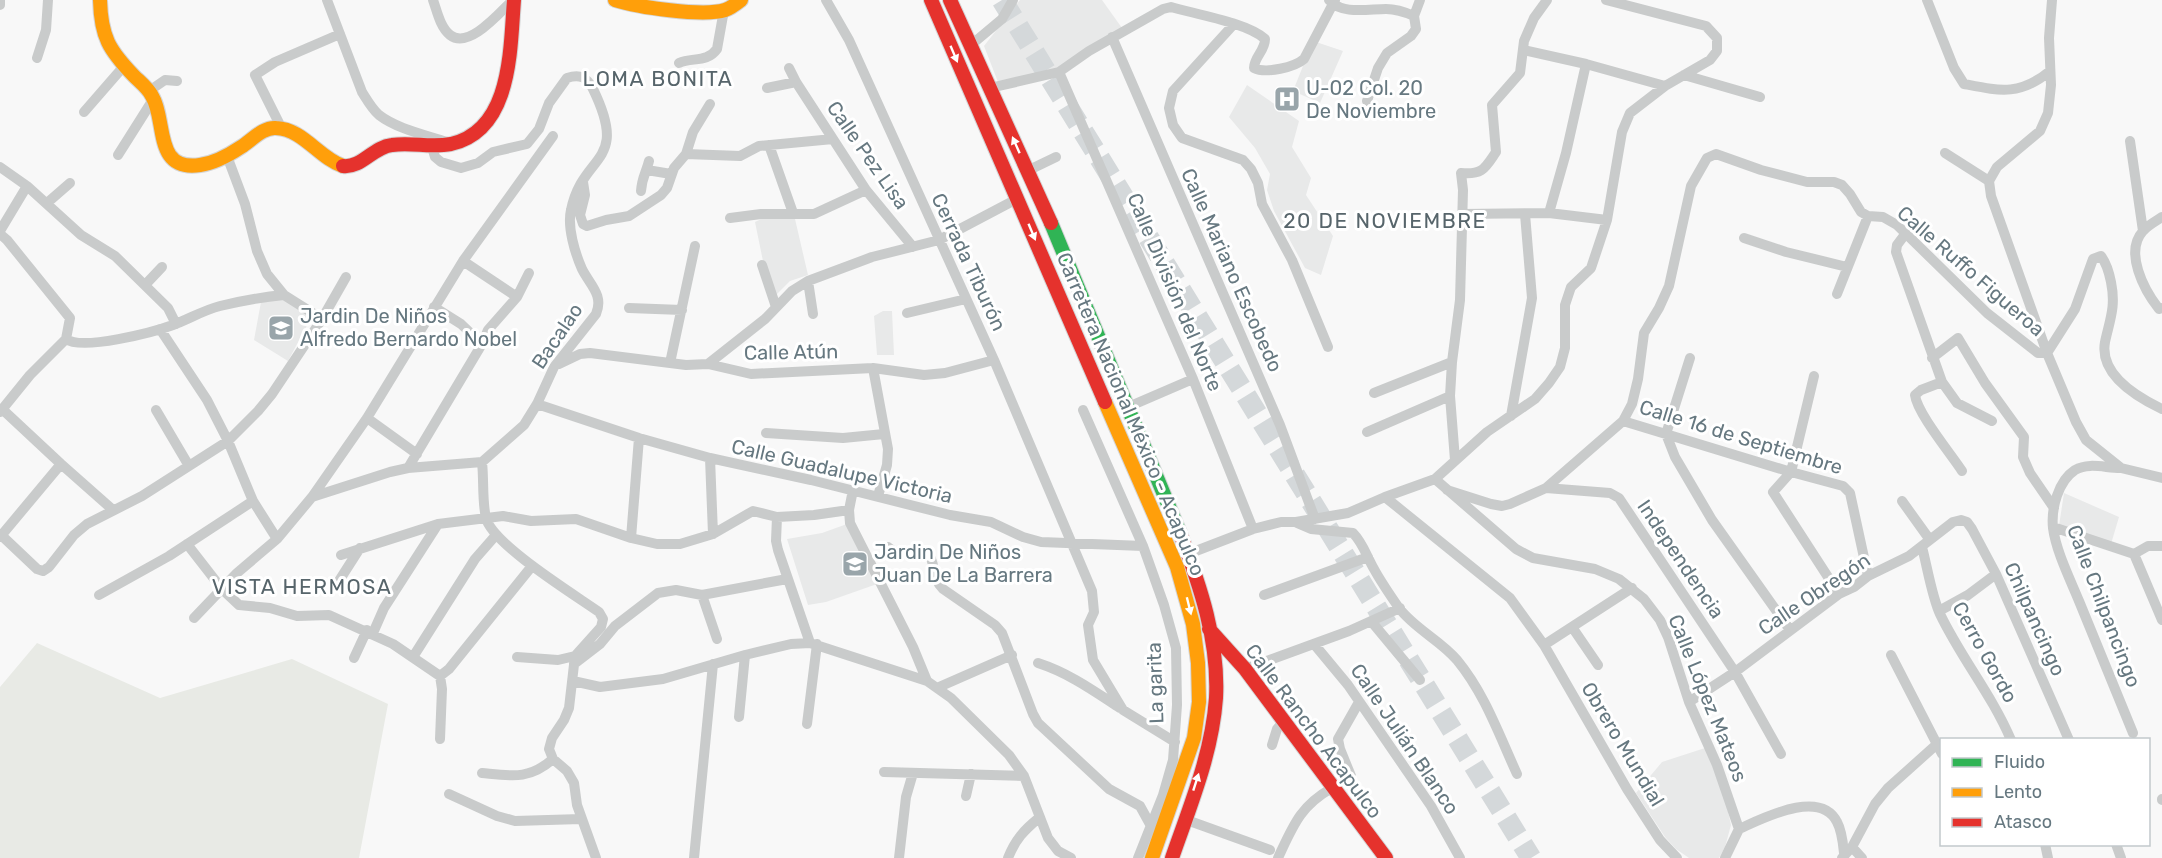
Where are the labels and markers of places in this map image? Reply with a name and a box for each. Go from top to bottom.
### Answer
place label: U-02 Col. 20 De Noviembre [1306,76,1436,123]
hospital icon: U-02 Col. 20 De Noviembre [1272,84,1302,114]
place label: Jardin De Niños Alfredo Bernardo Nobel [300,304,517,351]
school or university icon: Jardin De Niños Alfredo Bernardo Nobel [266,313,296,343]
place label: Jardin De Niños Juan De La Barrera [874,540,1053,587]
school or university icon: Jardin De Niños Juan De La Barrera [840,549,870,579]

